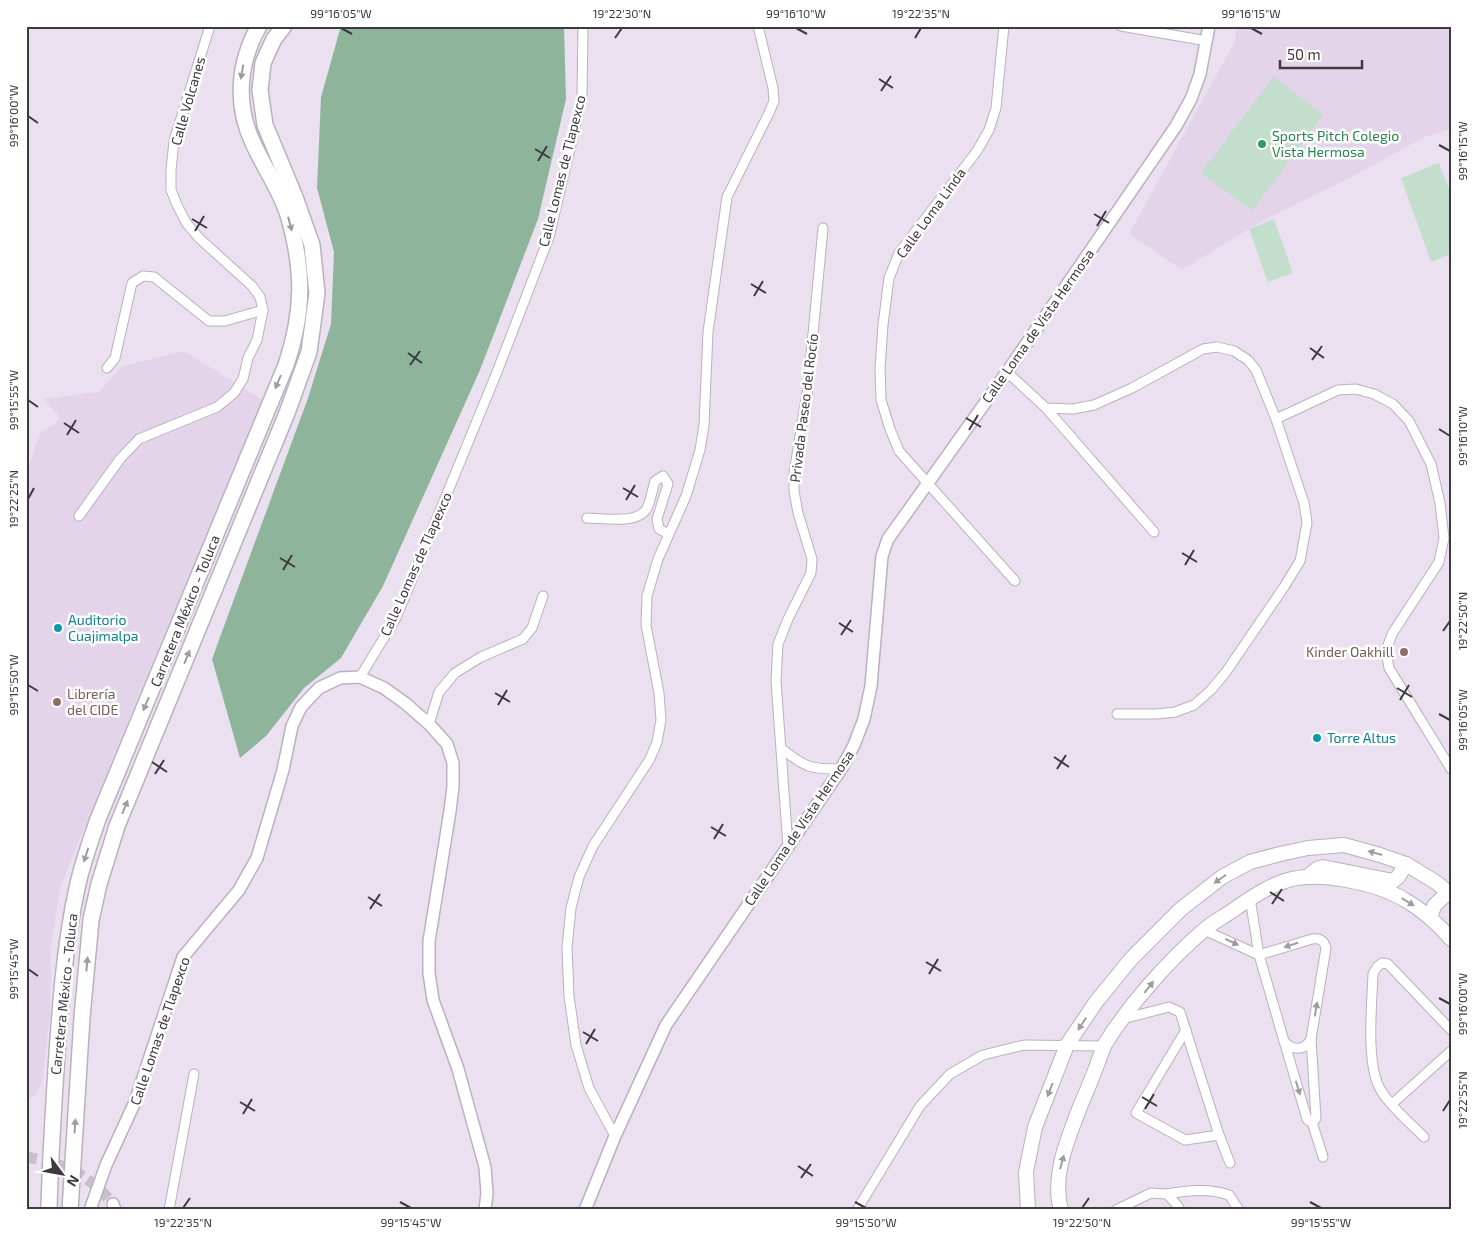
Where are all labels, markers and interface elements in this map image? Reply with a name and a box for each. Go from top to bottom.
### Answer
text: 99°16'05"W [310,6,372,20]
text: 19°22'30"N [593,6,651,20]
text: 99°16'10"W [766,6,826,20]
text: 19°22'35"N [892,6,950,20]
text: 99°16'15"W [1221,6,1281,20]
scale bar [1280,38,1362,70]
text: 50 m [1287,45,1321,63]
street label: Calle Volcanes [167,54,208,147]
one-way arrow [238,64,246,80]
text: 99°16'00"W [6,85,20,147]
street label: Calle Lomas de Tlapexco [534,93,589,249]
text: 99°16'15"W [1455,121,1469,181]
place label: Sports Pitch Colegio Vista Hermosa [1272,127,1399,160]
marker: Sports Pitch Colegio Vista Hermosa [1256,138,1268,150]
street label: Calle Loma Linda [892,164,969,261]
one-way arrow [286,216,294,231]
street label: Calle Loma de Vista Hermosa [978,246,1097,406]
street label: Privada Paseo del Rocío [786,332,821,483]
text: 99°15'55"W [6,370,20,430]
one-way arrow [274,375,282,389]
text: 99°16'10"W [1455,406,1469,466]
text: 19°22'25"N [6,470,20,528]
street label: Calle Lomas de Tlapexco [376,489,455,638]
street label: Carretera México - Toluca [146,532,223,689]
text: 19°22'50"N [1455,592,1469,650]
place label: Auditorio Cuajimalpa [68,611,139,644]
marker: Auditorio Cuajimalpa [52,622,64,634]
place label: Kinder Oakhill [1306,643,1395,660]
marker: Kinder Oakhill [1398,646,1410,658]
one-way arrow [183,650,191,664]
text: 99°15'50"W [6,654,20,716]
place label: Librería del CIDE [67,685,118,718]
text: 99°16'05"W [1455,689,1469,751]
marker: Librería del CIDE [51,696,63,708]
one-way arrow [142,697,150,712]
place label: Torre Altus [1327,729,1396,746]
marker: Torre Altus [1311,732,1323,744]
street label: Calle Loma de Vista Hermosa [740,747,857,909]
one-way arrow [121,799,129,814]
one-way arrow [81,848,89,863]
one-way arrow [1367,849,1382,857]
one-way arrow [1213,874,1227,884]
one-way arrow [1402,898,1415,907]
street label: Carretera México - Toluca [47,912,80,1076]
text: 99°15'45"W [6,939,20,1000]
one-way arrow [1225,939,1239,947]
one-way arrow [1283,942,1298,950]
street label: Calle Lomas de Tlapexco [126,954,193,1107]
one-way arrow [83,956,91,972]
text: 99°16'00"W [1455,973,1469,1035]
one-way arrow [1143,980,1154,993]
one-way arrow [1312,1000,1320,1016]
one-way arrow [1077,1017,1087,1031]
text: 19°22'55"N [1455,1071,1469,1129]
one-way arrow [1294,1080,1302,1095]
one-way arrow [1045,1083,1053,1098]
one-way arrow [71,1118,79,1134]
north arrow [38,1148,88,1198]
one-way arrow [1058,1154,1066,1169]
text: N [64,1172,83,1190]
text: 19°22'35"N [154,1215,212,1229]
text: 99°15'45"W [381,1215,442,1229]
text: 99°15'50"W [835,1215,897,1229]
text: 19°22'50"N [1053,1215,1111,1229]
text: 99°15'55"W [1291,1215,1351,1229]

